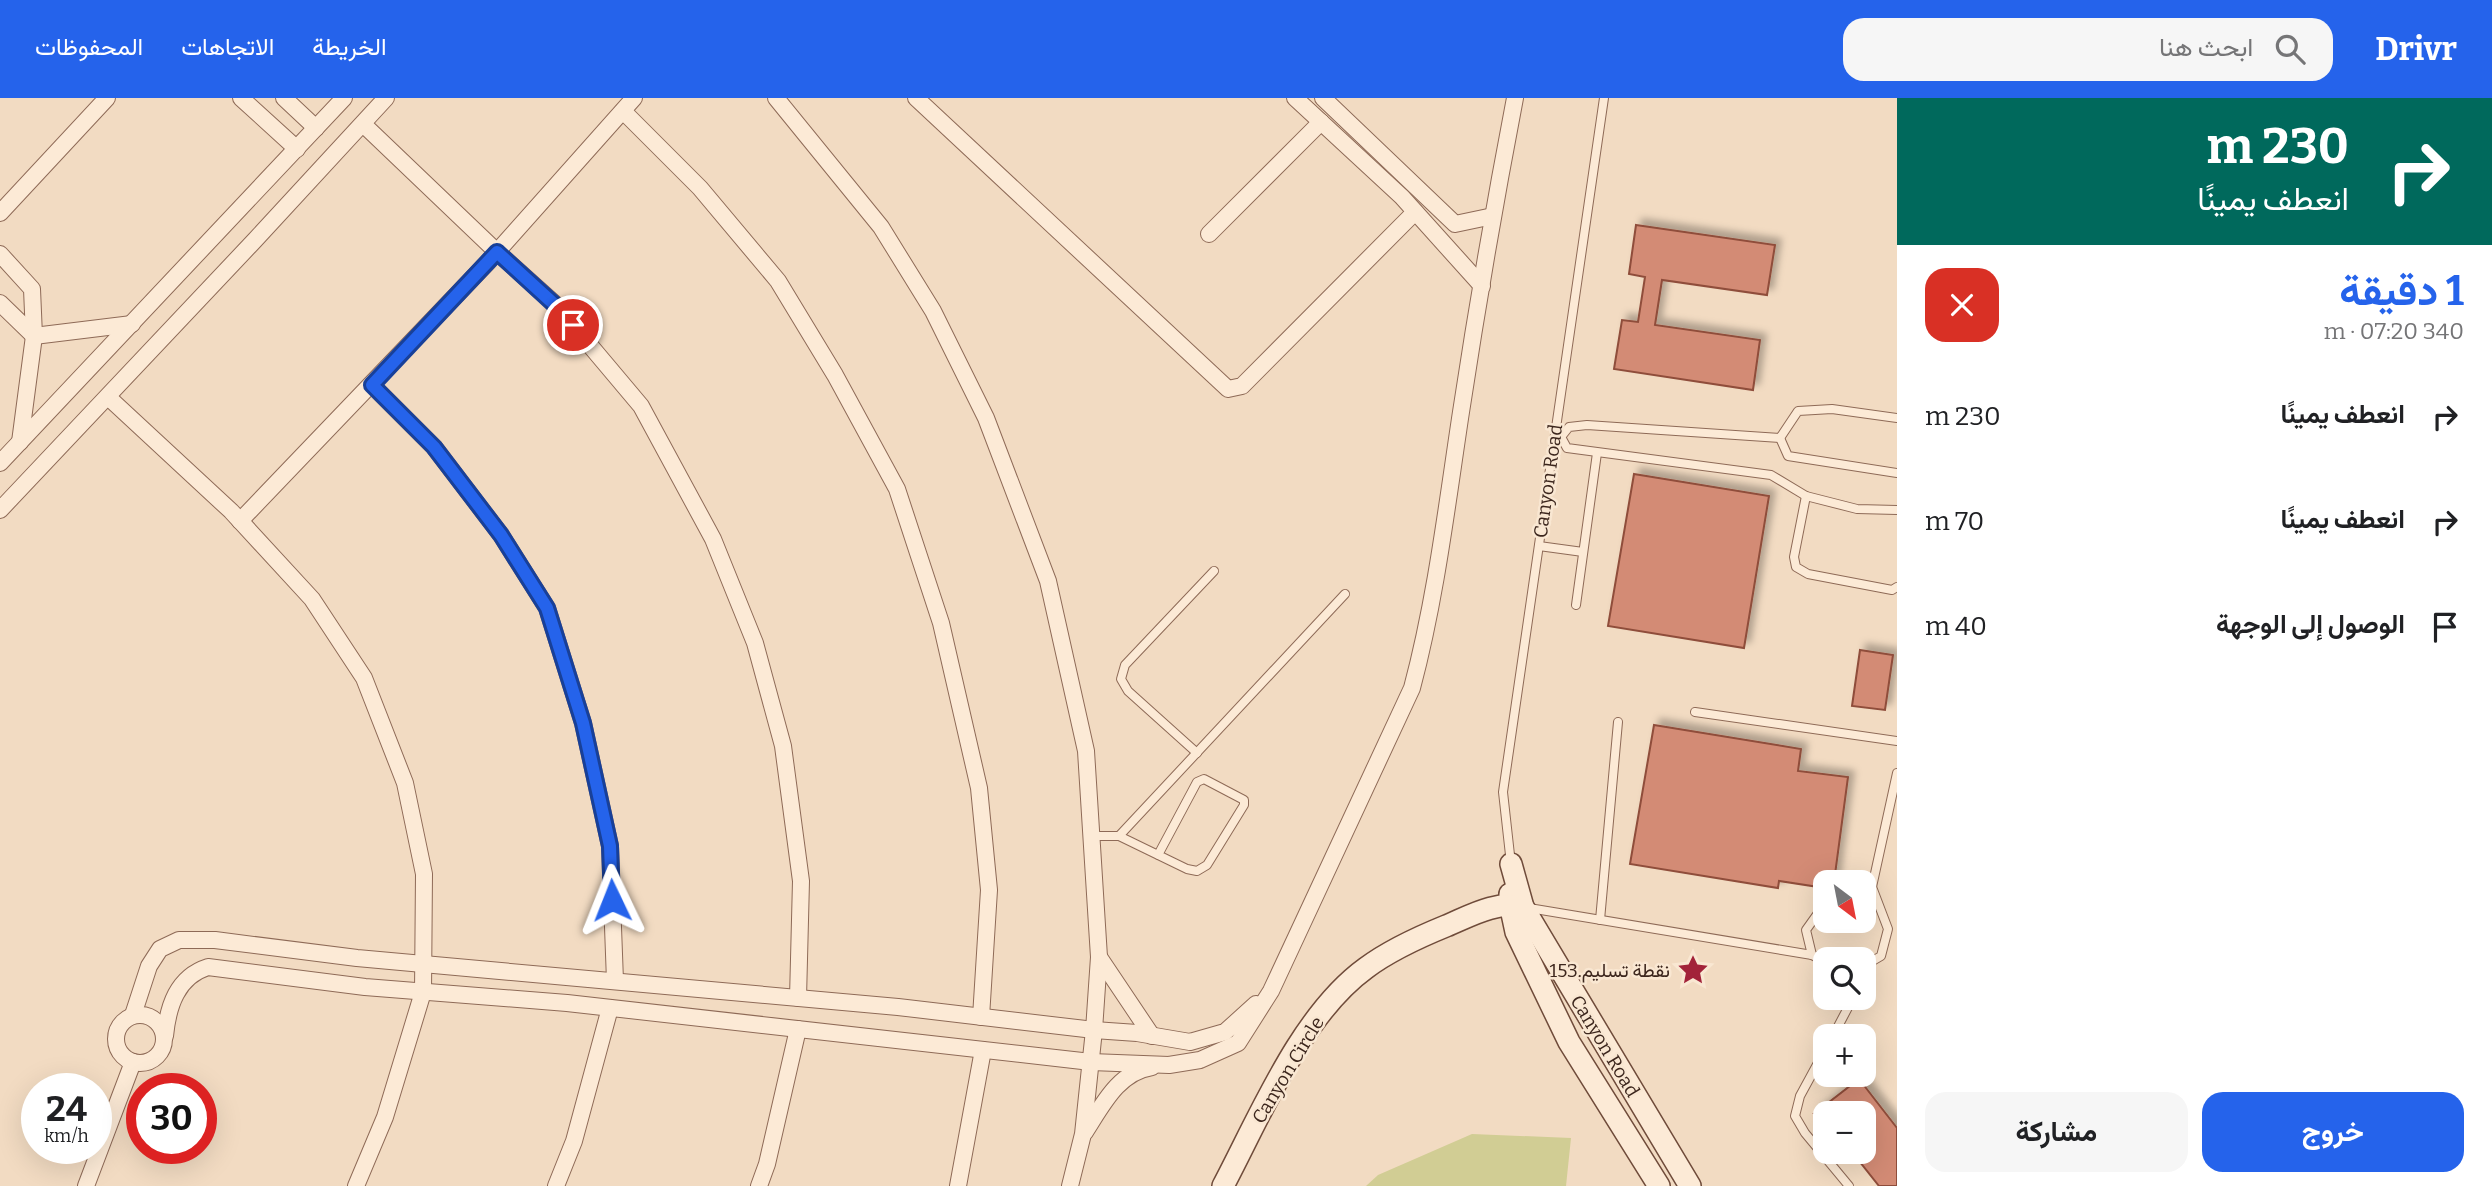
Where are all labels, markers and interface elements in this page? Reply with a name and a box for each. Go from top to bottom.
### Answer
search box [1843,18,2333,81]
text: Drivr [2375,29,2457,69]
icon: search [2271,30,2309,68]
text: ابحث هنا [2159,32,2253,63]
text: المحفوظات [35,33,143,61]
text: الاتجاهات [181,33,274,61]
text: الخريطة [312,33,387,61]
text: 230 m [2206,117,2349,176]
icon: right [2373,126,2464,217]
text: انعطف يمينًا [2197,180,2349,218]
text: 1 دقيقة [2339,266,2464,316]
button: close [1925,268,1999,342]
pin [543,295,603,355]
icon: arrive [554,306,592,344]
text: 340 m · 07:20 [2324,317,2464,345]
icon: right [2426,398,2464,436]
text: انعطف يمينًا [2280,399,2405,430]
text: 230 m [1925,401,2001,432]
street label: Canyon Road [1529,423,1567,539]
icon: right [2426,503,2464,541]
text: انعطف يمينًا [2280,504,2405,535]
text: 70 m [1925,506,1984,537]
icon: arrive [2426,608,2464,646]
text: الوصول إلى الوجهة [2216,609,2405,640]
text: 40 m [1925,611,1987,642]
position arrow [575,863,649,937]
north arrow [1813,870,1876,933]
map controls [1813,870,1876,1164]
button: search [1813,947,1876,1010]
place icon: نقطة تسليم.153 [1676,953,1710,987]
place label: نقطة تسليم.153 [1550,959,1670,983]
street label: Canyon Road [1566,991,1644,1101]
street label: Canyon Circle [1247,1012,1329,1128]
button: + [1813,1024,1876,1087]
speed limit sign: 30 [126,1073,217,1164]
text: 24 [46,1088,87,1130]
button: مشاركة [1925,1092,2188,1172]
button: خروج [2202,1092,2464,1172]
button: − [1813,1101,1876,1164]
text: km/h [44,1125,89,1147]

